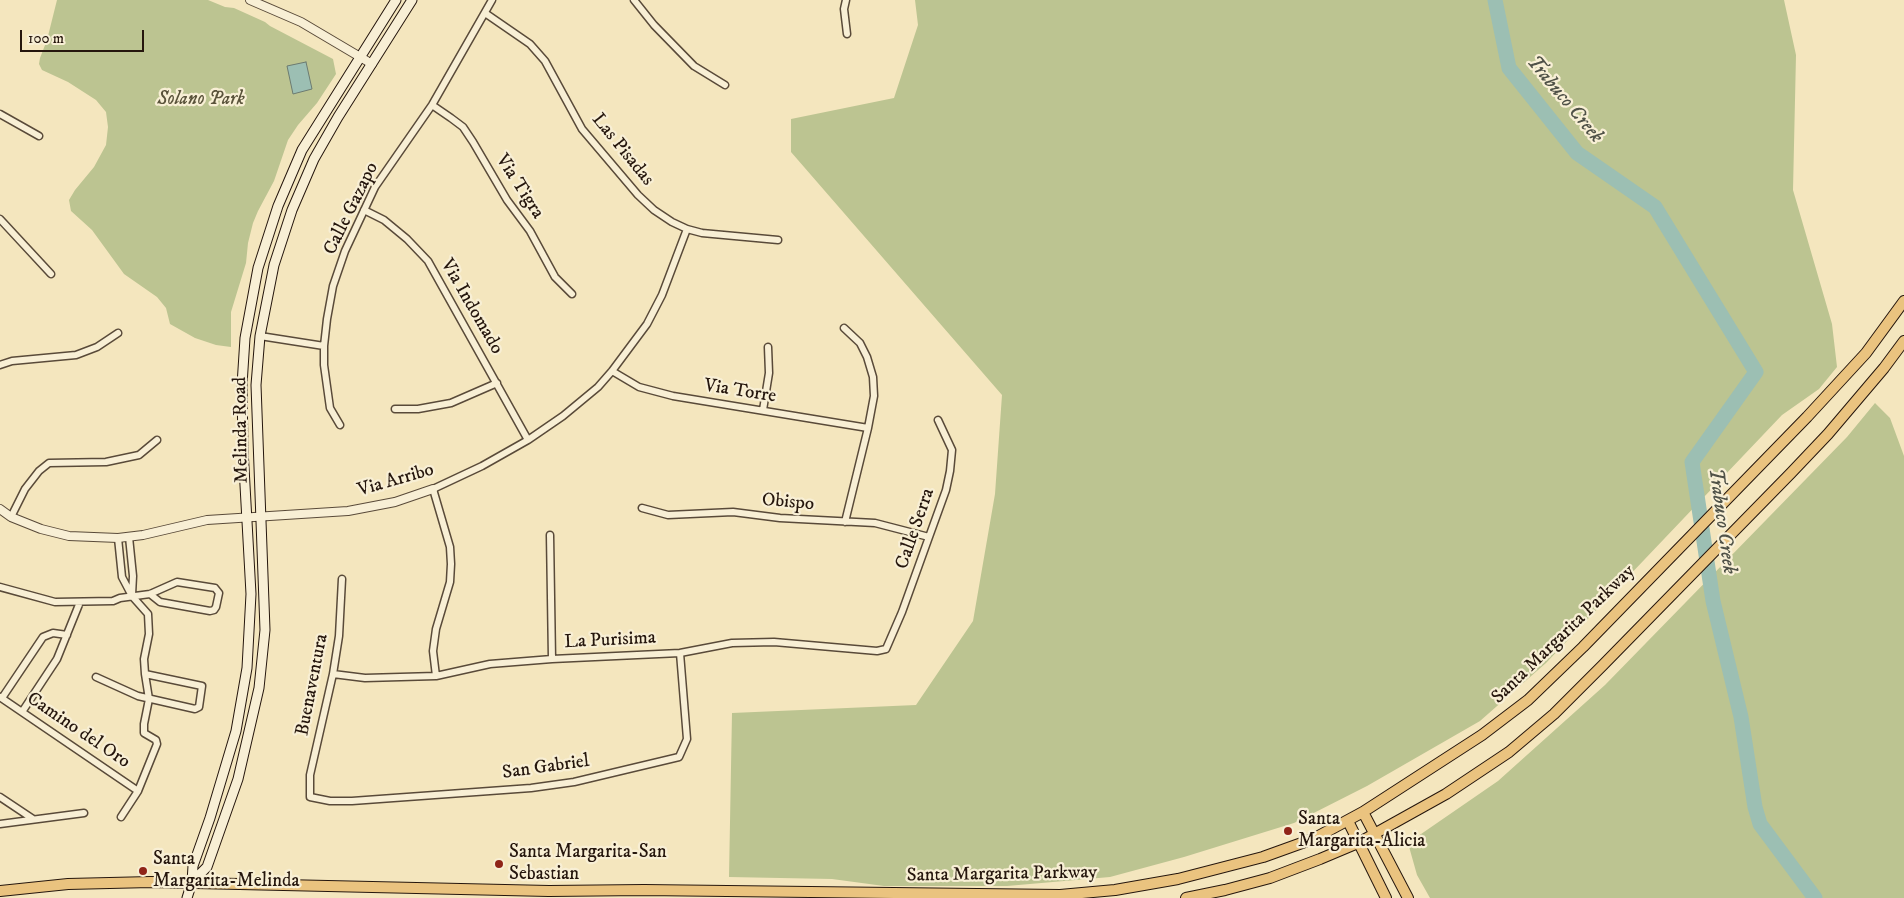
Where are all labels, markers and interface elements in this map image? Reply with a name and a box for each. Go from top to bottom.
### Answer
scale bar [22,20,146,52]
text: 100 m [28,29,64,48]
water label: Trabuco Creek [1520,51,1608,149]
park label: Solano Park [157,89,245,111]
street label: Las Pisadas [586,109,658,191]
street label: Via Tigra [490,150,548,224]
street label: Calle Gazapo [320,159,384,259]
street label: Via Indomado [435,255,507,359]
street label: Via Torre [702,375,778,409]
street label: Melinda Road [230,377,254,483]
street label: Via Arribo [355,459,437,503]
water label: Trabuco Creek [1702,466,1740,576]
street label: Calle Serra [892,486,940,572]
street label: Obispo [761,489,815,517]
street label: Santa Margarita Parkway [1488,561,1640,709]
street label: La Purisima [564,627,656,655]
street label: Buenaventura [292,632,334,738]
street label: Camino del Oro [22,688,134,774]
street label: San Gabriel [501,751,591,785]
place label: Santa Margarita-Alicia [1298,809,1425,853]
marker: Santa Margarita-Alicia [1282,825,1294,837]
place label: Santa Margarita-San Sebastian [509,842,667,886]
place label: Santa Margarita-Melinda [153,849,300,893]
marker: Santa Margarita-San Sebastian [493,858,505,870]
street label: Santa Margarita Parkway [906,862,1098,888]
marker: Santa Margarita-Melinda [137,865,149,877]

